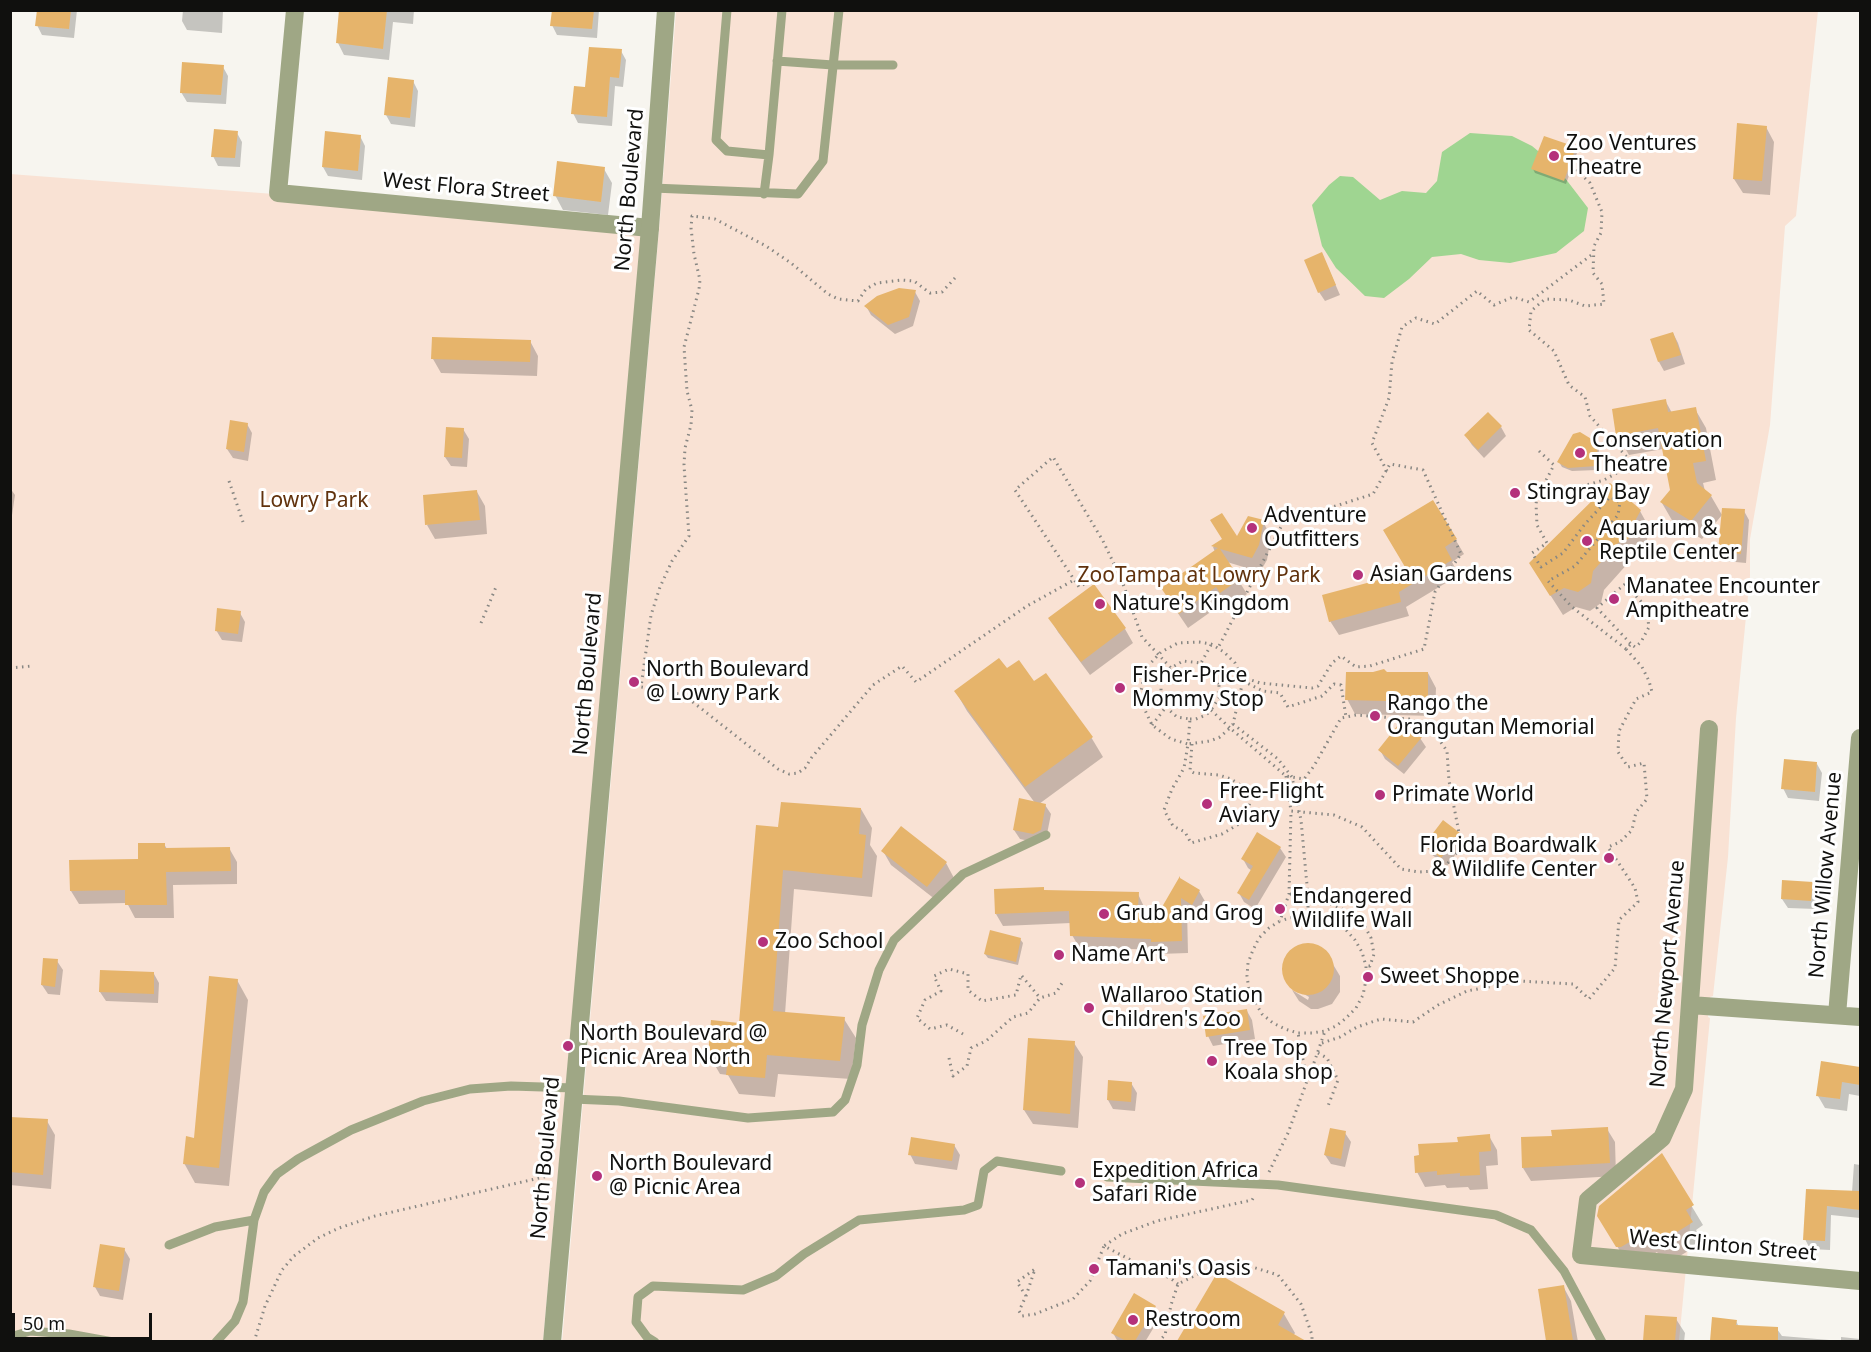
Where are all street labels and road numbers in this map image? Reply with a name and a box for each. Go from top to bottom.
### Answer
street label: North Boulevard [610,108,650,272]
street label: West Flora Street [382,168,550,208]
street label: North Boulevard [568,592,608,756]
street label: North Willow Avenue [1804,771,1848,979]
street label: North Newport Avenue [1645,859,1691,1089]
street label: North Boulevard [526,1076,566,1240]
street label: West Clinton Street [1628,1225,1818,1267]

